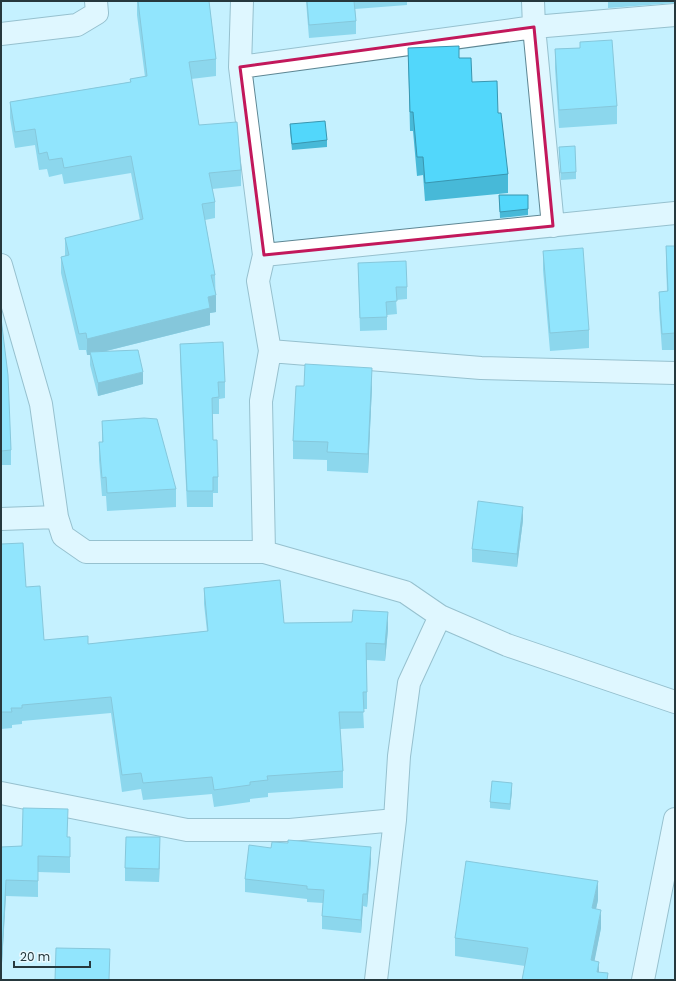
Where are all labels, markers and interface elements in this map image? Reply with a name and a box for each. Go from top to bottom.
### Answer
scale bar [14,943,90,969]
text: 20 m [20,948,50,965]

